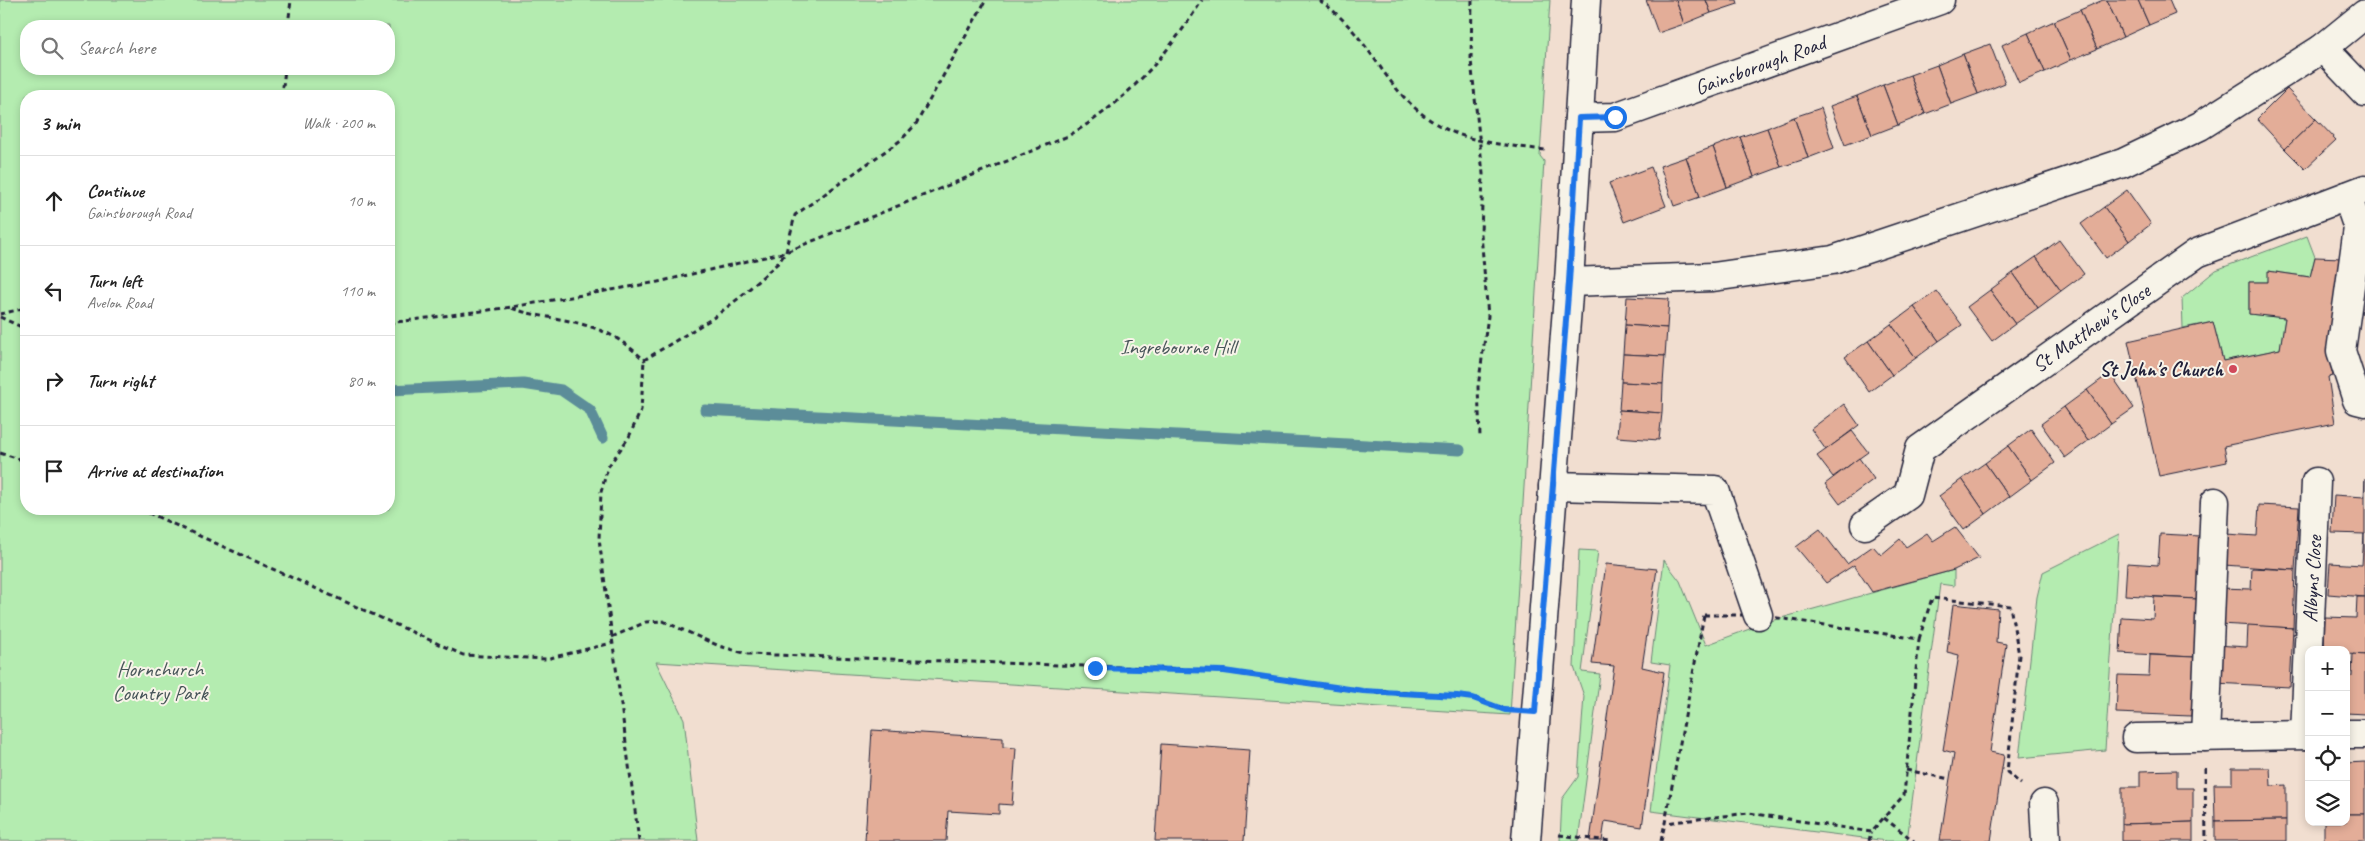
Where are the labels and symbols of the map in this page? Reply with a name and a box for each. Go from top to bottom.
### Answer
street label: Gainsborough Road [1691,28,1832,101]
route start [1604,106,1627,129]
street label: St Matthew's Close [2027,277,2156,378]
park label: Ingrebourne Hill [1120,334,1239,360]
place label: St John's Church [2099,356,2224,382]
marker: St John's Church [2227,363,2239,375]
street label: Albyns Close [2297,534,2327,623]
park label: Hornchurch Country Park [113,656,209,706]
route end [1084,657,1107,680]

